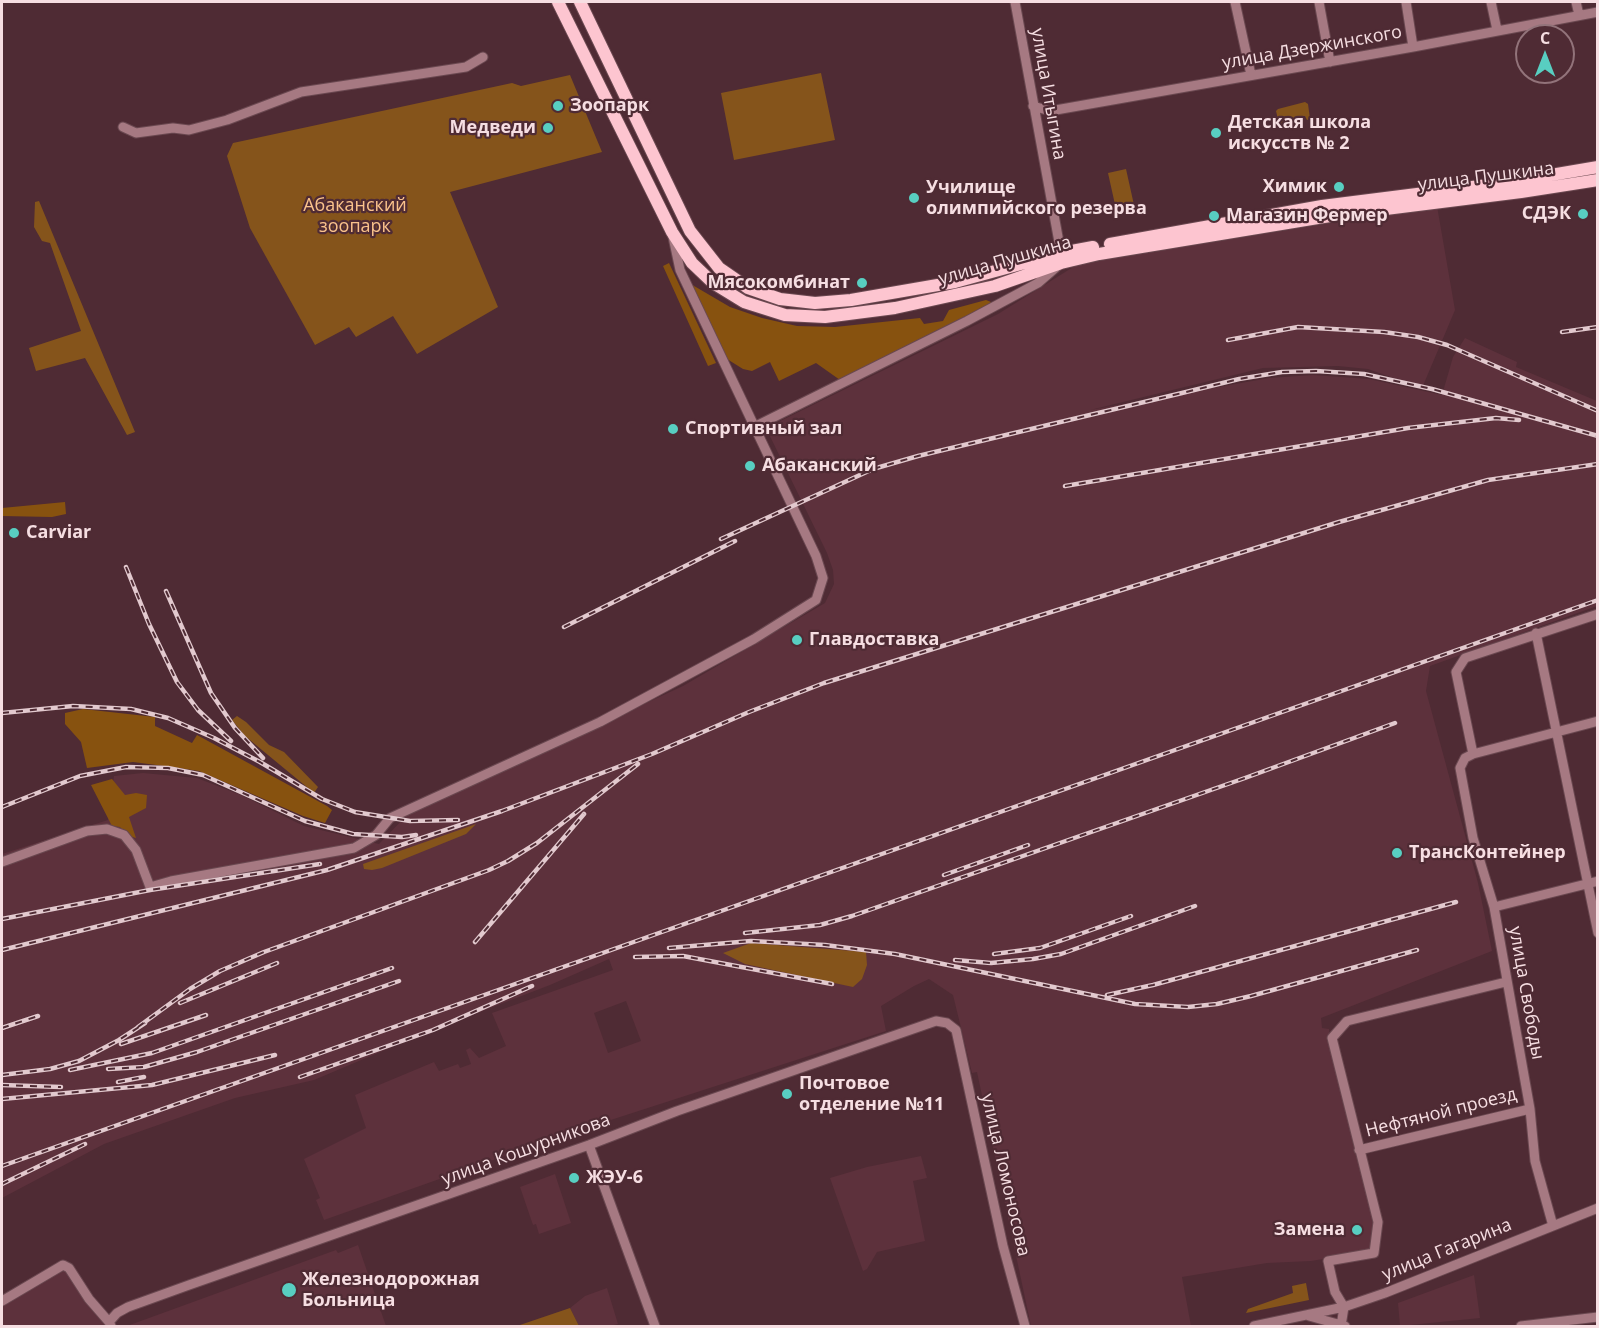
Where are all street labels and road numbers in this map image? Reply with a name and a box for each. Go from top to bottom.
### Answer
street label: улица Дзержинского [1220,22,1404,74]
street label: улица Итыгина [1026,26,1070,162]
street label: улица Пушкина [1417,158,1555,196]
street label: улица Пушкина [936,232,1074,290]
street label: улица Свободы [1504,925,1548,1061]
street label: Нефтяной проезд [1363,1084,1519,1142]
street label: улица Ломоносова [976,1092,1034,1258]
street label: улица Кошурникова [439,1109,613,1191]
street label: улица Гагарина [1379,1214,1515,1286]

